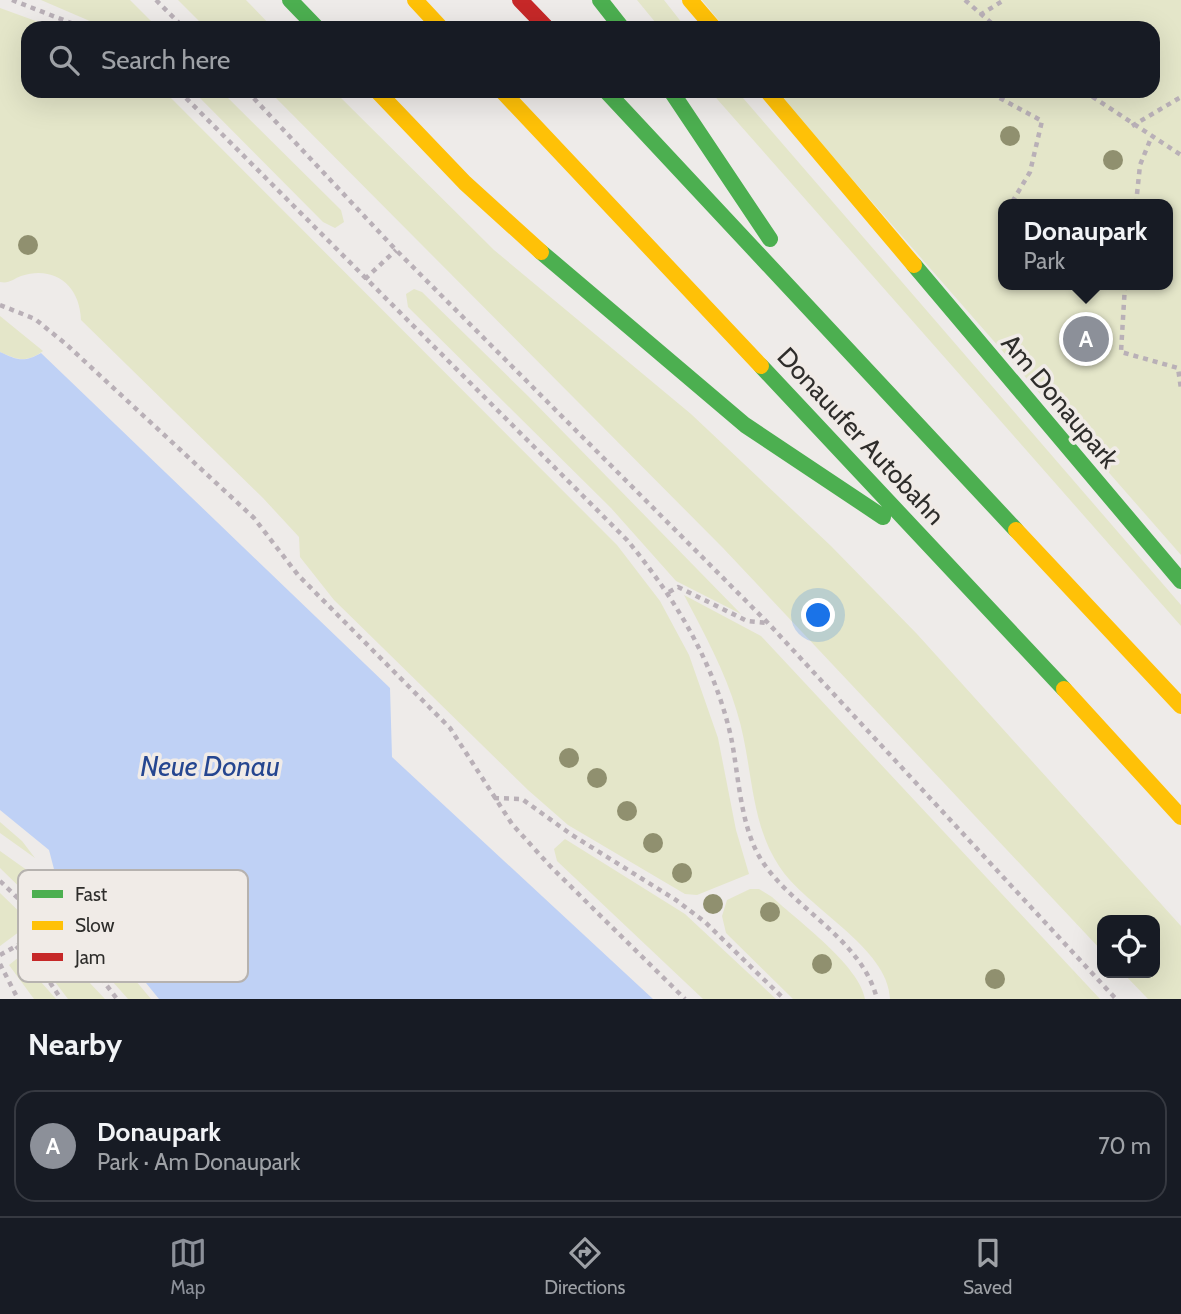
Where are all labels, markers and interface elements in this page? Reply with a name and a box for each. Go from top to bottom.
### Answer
search box [21,21,1160,98]
icon: search [45,41,83,79]
text: Search here [101,44,230,76]
popup [998,199,1173,290]
text: Donaupark [1024,215,1147,247]
text: Park [1024,247,1065,275]
pin: A [1063,313,1109,365]
street label: Am Donaupark [995,328,1125,474]
street label: Donauufer Autobahn [771,341,951,531]
your location [801,598,835,632]
water label: Neue Donau [140,749,280,783]
legend [18,870,248,982]
text: Fast [75,883,108,906]
text: Slow [75,914,115,937]
map controls [1097,915,1160,978]
button: locate [1097,915,1160,978]
text: Jam [74,946,105,969]
text: Nearby [28,1026,122,1063]
text: Donaupark [97,1116,221,1148]
text: A [46,1132,60,1160]
text: 70 m [1098,1132,1151,1160]
text: Park · Am Donaupark [97,1148,300,1176]
tab: Map [169,1234,207,1299]
tab: Directions [544,1234,625,1299]
tab: Saved [963,1234,1012,1299]

